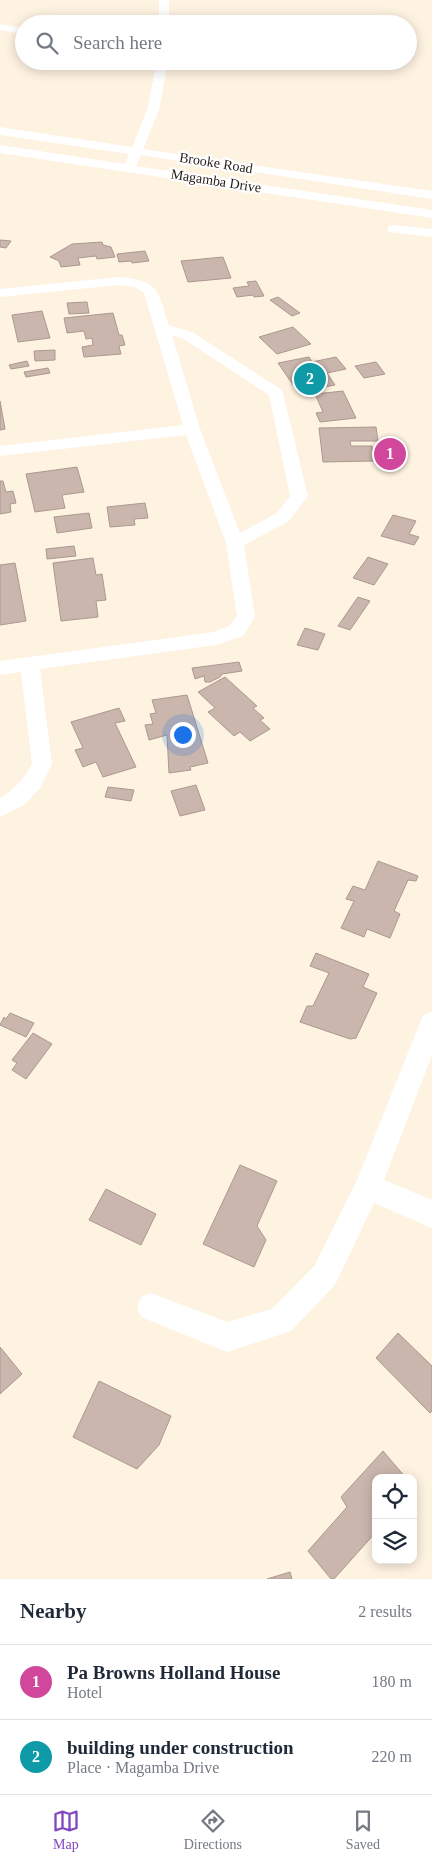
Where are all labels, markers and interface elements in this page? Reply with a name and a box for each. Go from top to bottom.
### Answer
search box [15,15,417,70]
icon: search [33,29,61,57]
text: Search here [73,32,162,53]
street label: Brooke Road [178,150,254,176]
street label: Magamba Drive [170,166,262,196]
pin: 2 [294,360,326,398]
pin: 1 [374,435,406,473]
your location [170,722,196,748]
map controls [372,1474,417,1564]
button: locate [372,1474,417,1519]
button: layers [372,1519,417,1564]
text: Nearby [20,1599,87,1623]
text: 2 results [358,1603,412,1620]
text: Pa Browns Holland House [67,1662,280,1683]
text: 1 [32,1673,40,1690]
text: 180 m [372,1673,412,1690]
text: Hotel [67,1684,103,1701]
text: building under construction [67,1737,294,1758]
text: 2 [32,1748,40,1765]
text: 220 m [372,1748,412,1765]
text: Place · Magamba Drive [67,1759,219,1776]
tab: Map [52,1807,80,1853]
tab: Directions [184,1807,242,1853]
tab: Saved [346,1807,380,1853]

